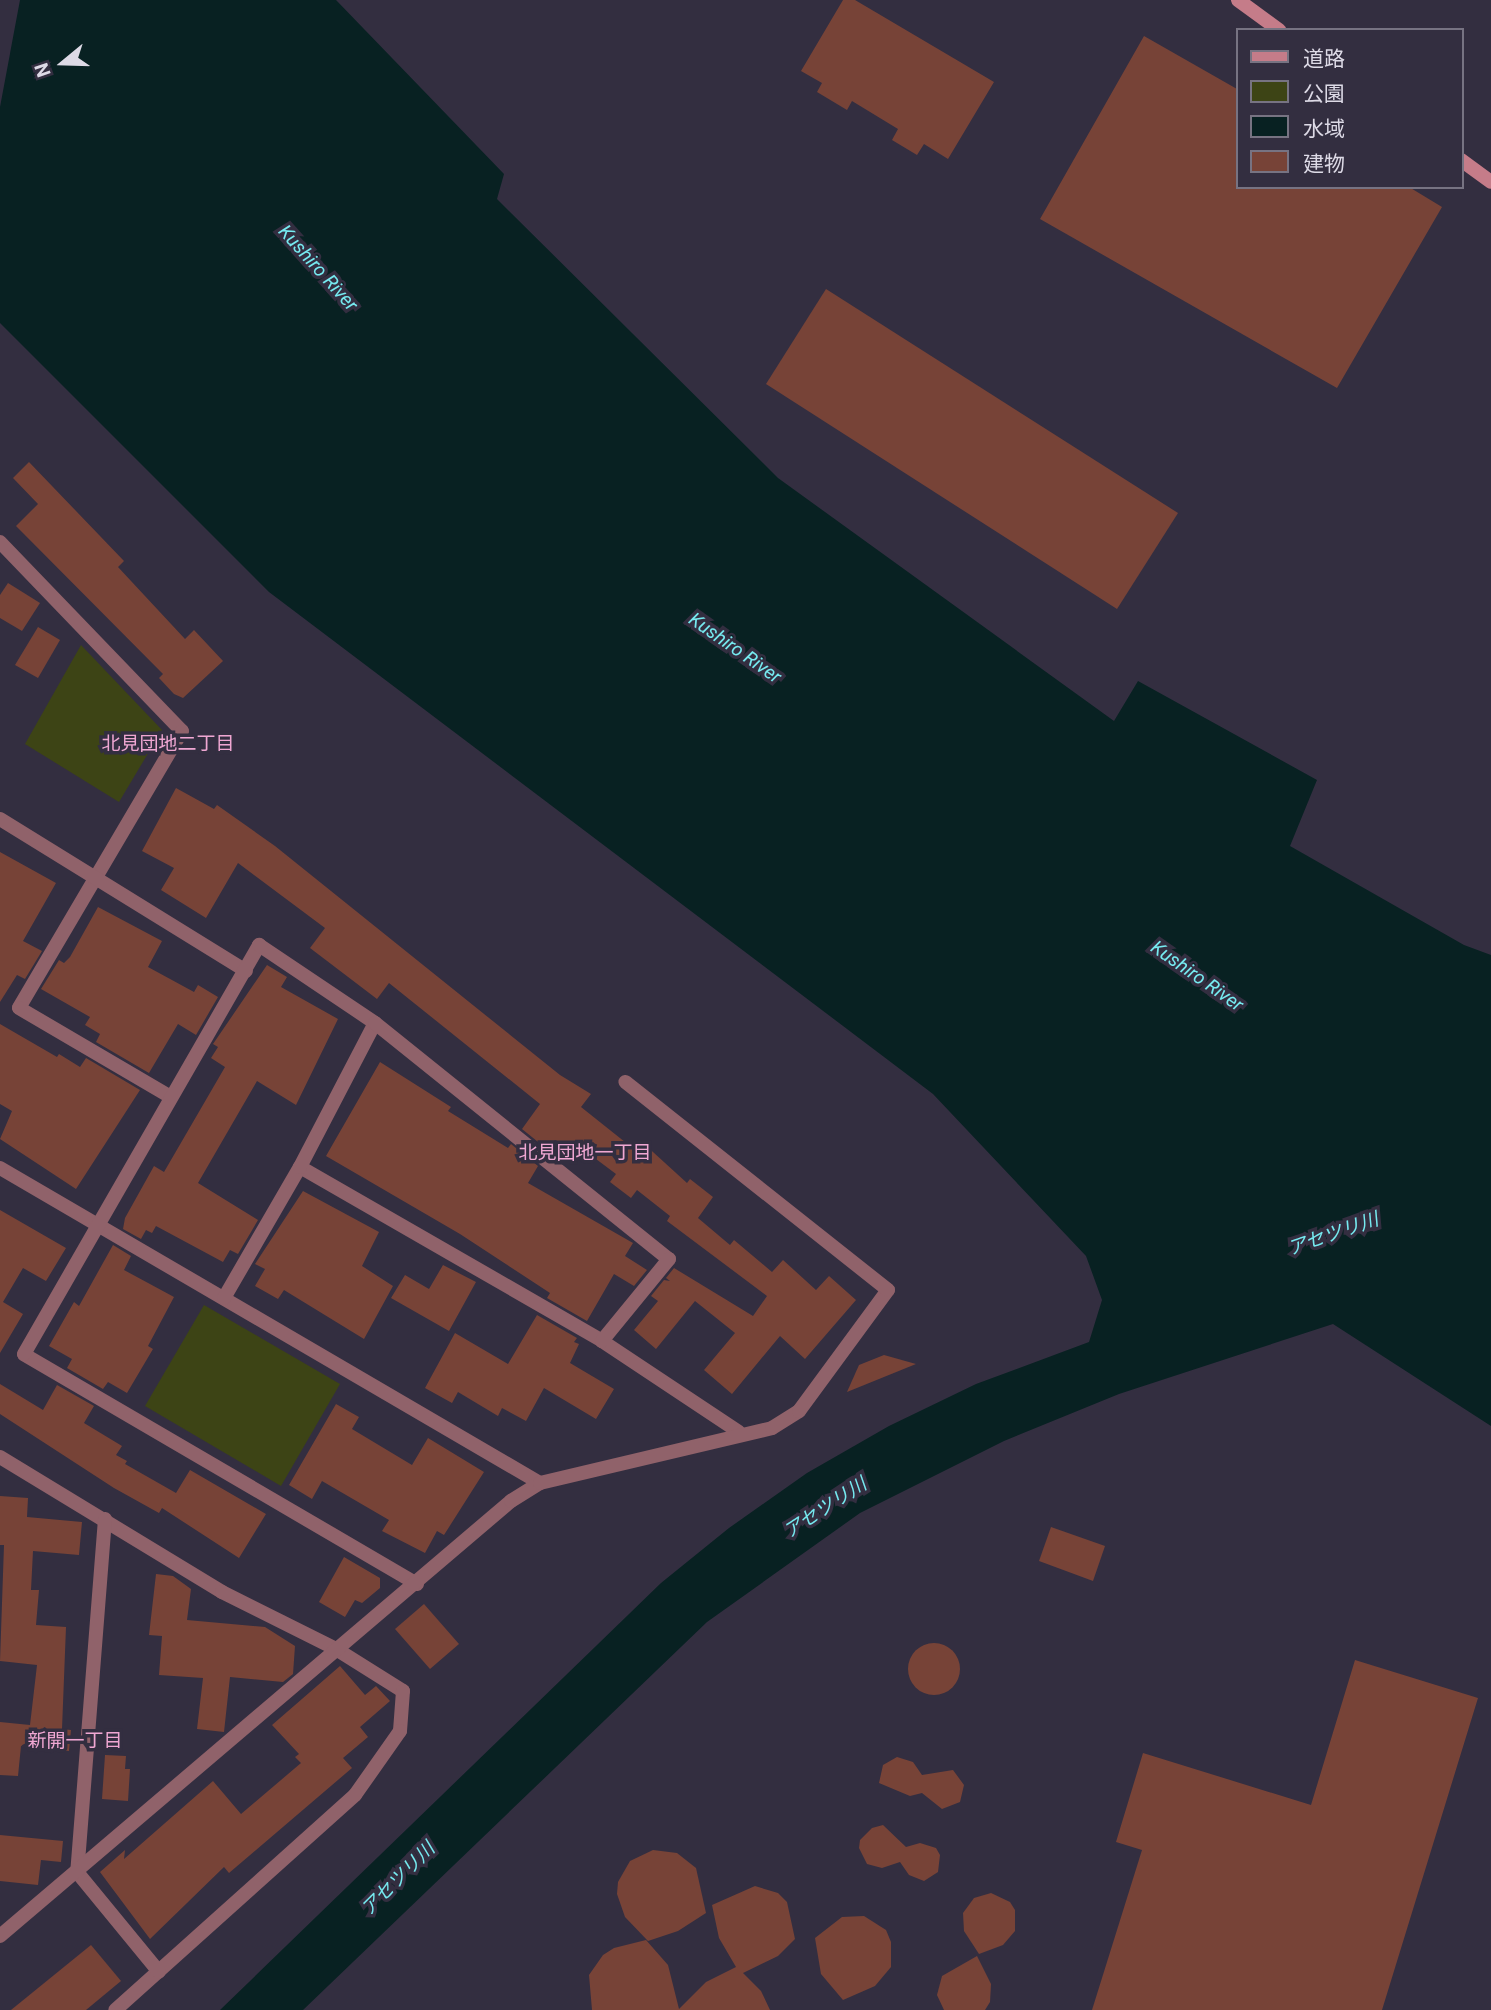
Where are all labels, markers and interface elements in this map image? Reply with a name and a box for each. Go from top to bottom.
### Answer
north arrow [28,28,98,98]
legend [1236,28,1463,189]
text: 道路 [1303,47,1345,71]
text: N [30,60,56,80]
text: 公園 [1303,82,1345,106]
text: 水域 [1303,117,1345,141]
text: 建物 [1303,152,1345,176]
water label: Kushiro River [274,220,362,316]
water label: Kushiro River [684,608,786,688]
district label: 北見団地二丁目 [102,733,234,755]
water label: Kushiro River [1146,936,1248,1016]
district label: 北見団地一丁目 [519,1142,651,1164]
water label: アセツリ川 [1284,1208,1382,1260]
water label: アセツリ川 [779,1473,871,1543]
district label: 新開一丁目 [28,1730,122,1752]
water label: アセツリ川 [356,1837,440,1921]

